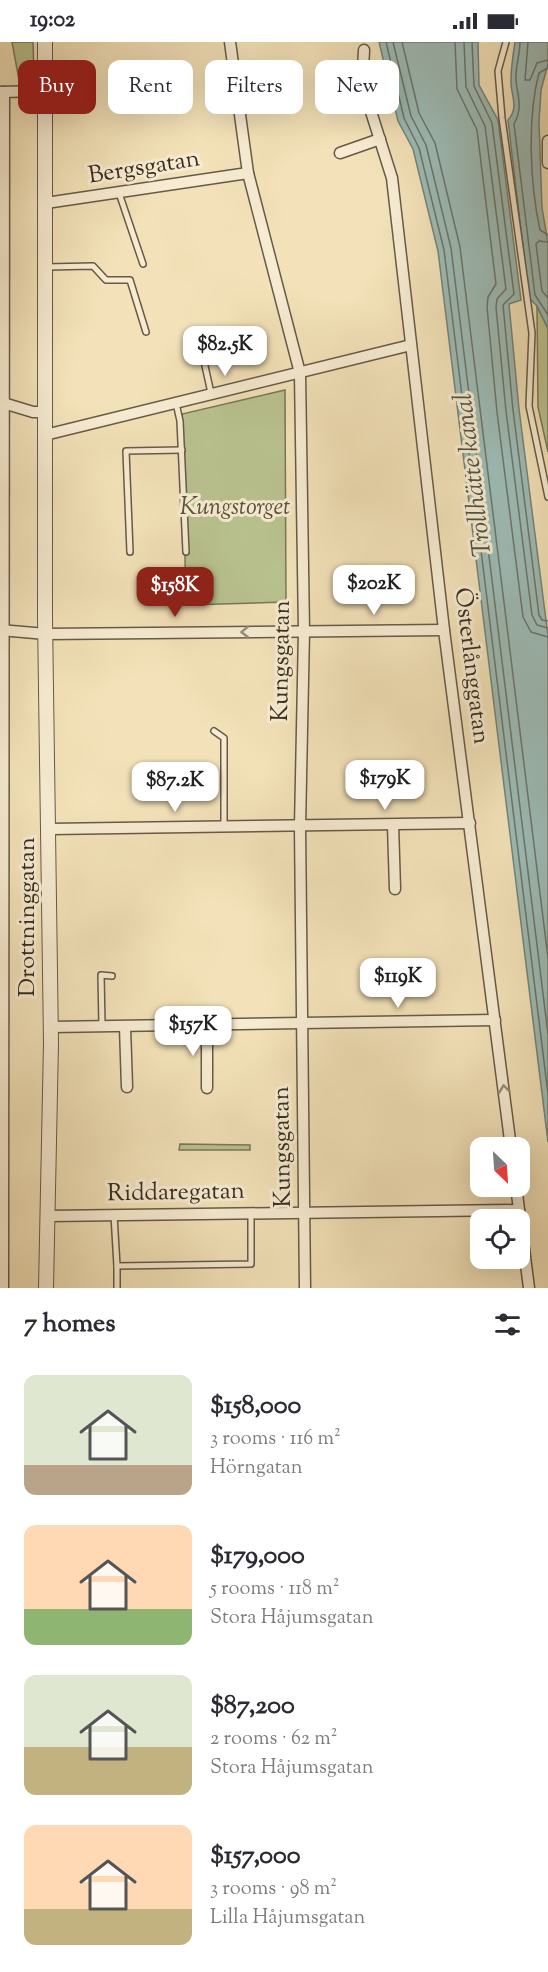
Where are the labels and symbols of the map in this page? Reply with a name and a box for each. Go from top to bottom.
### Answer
street label: Bergsgatan [86,142,202,194]
pin: $82.5K [176,326,274,377]
water label: Trollhätte kanal [446,391,502,559]
park label: Kungstorget [180,491,290,525]
pin: $202K [332,565,416,616]
pin: $158K [133,567,217,618]
street label: Österlånggatan [445,586,497,746]
street label: Kungsgatan [264,600,300,722]
one-way arrow [241,625,250,638]
pin: $179K [343,760,427,811]
pin: $87.2K [126,762,224,813]
street label: Drottninggatan [11,837,45,997]
pin: $119K [356,958,440,1009]
pin: $157K [151,1006,235,1057]
one-way arrow [498,1085,511,1094]
street label: Kungsgatan [265,1086,301,1208]
north arrow [470,1137,530,1197]
street label: Riddaregatan [107,1175,245,1211]

